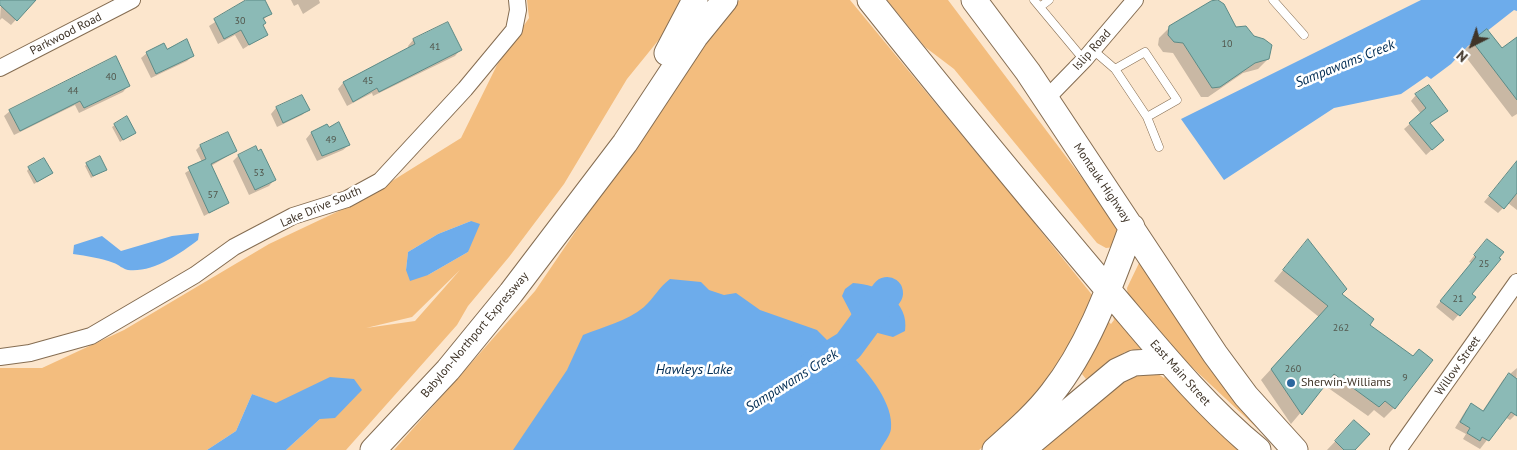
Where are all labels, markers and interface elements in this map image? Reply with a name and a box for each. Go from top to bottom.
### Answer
street label: Parkwood Road [28,10,104,58]
house number: 30 [235,15,245,27]
north arrow [1447,20,1497,70]
street label: Islip Road [1070,26,1114,74]
water label: Sampawams Creek [1293,36,1397,92]
house number: 10 [1222,38,1232,50]
house number: 41 [430,41,440,53]
text: N [1453,47,1472,66]
house number: 40 [106,71,116,83]
house number: 45 [363,75,373,87]
house number: 44 [68,85,78,97]
house number: 49 [326,134,336,146]
street label: Montauk Highway [1070,141,1134,225]
house number: 53 [254,167,264,179]
street label: Lake Drive South [278,183,364,231]
house number: 57 [208,189,218,201]
house number: 25 [1479,258,1489,270]
street label: Babylon-Northport Expressway [418,269,532,401]
house number: 21 [1453,293,1463,305]
house number: 262 [1333,322,1349,334]
street label: Willow Street [1432,334,1484,398]
street label: East Main Street [1147,337,1213,409]
water label: Sampawams Creek [743,346,841,416]
water label: Hawleys Lake [656,362,732,378]
house number: 260 [1285,363,1301,375]
house number: 9 [1402,372,1408,384]
place label: Sherwin-Williams [1301,376,1391,390]
marker: Sherwin-Williams [1285,377,1297,389]

